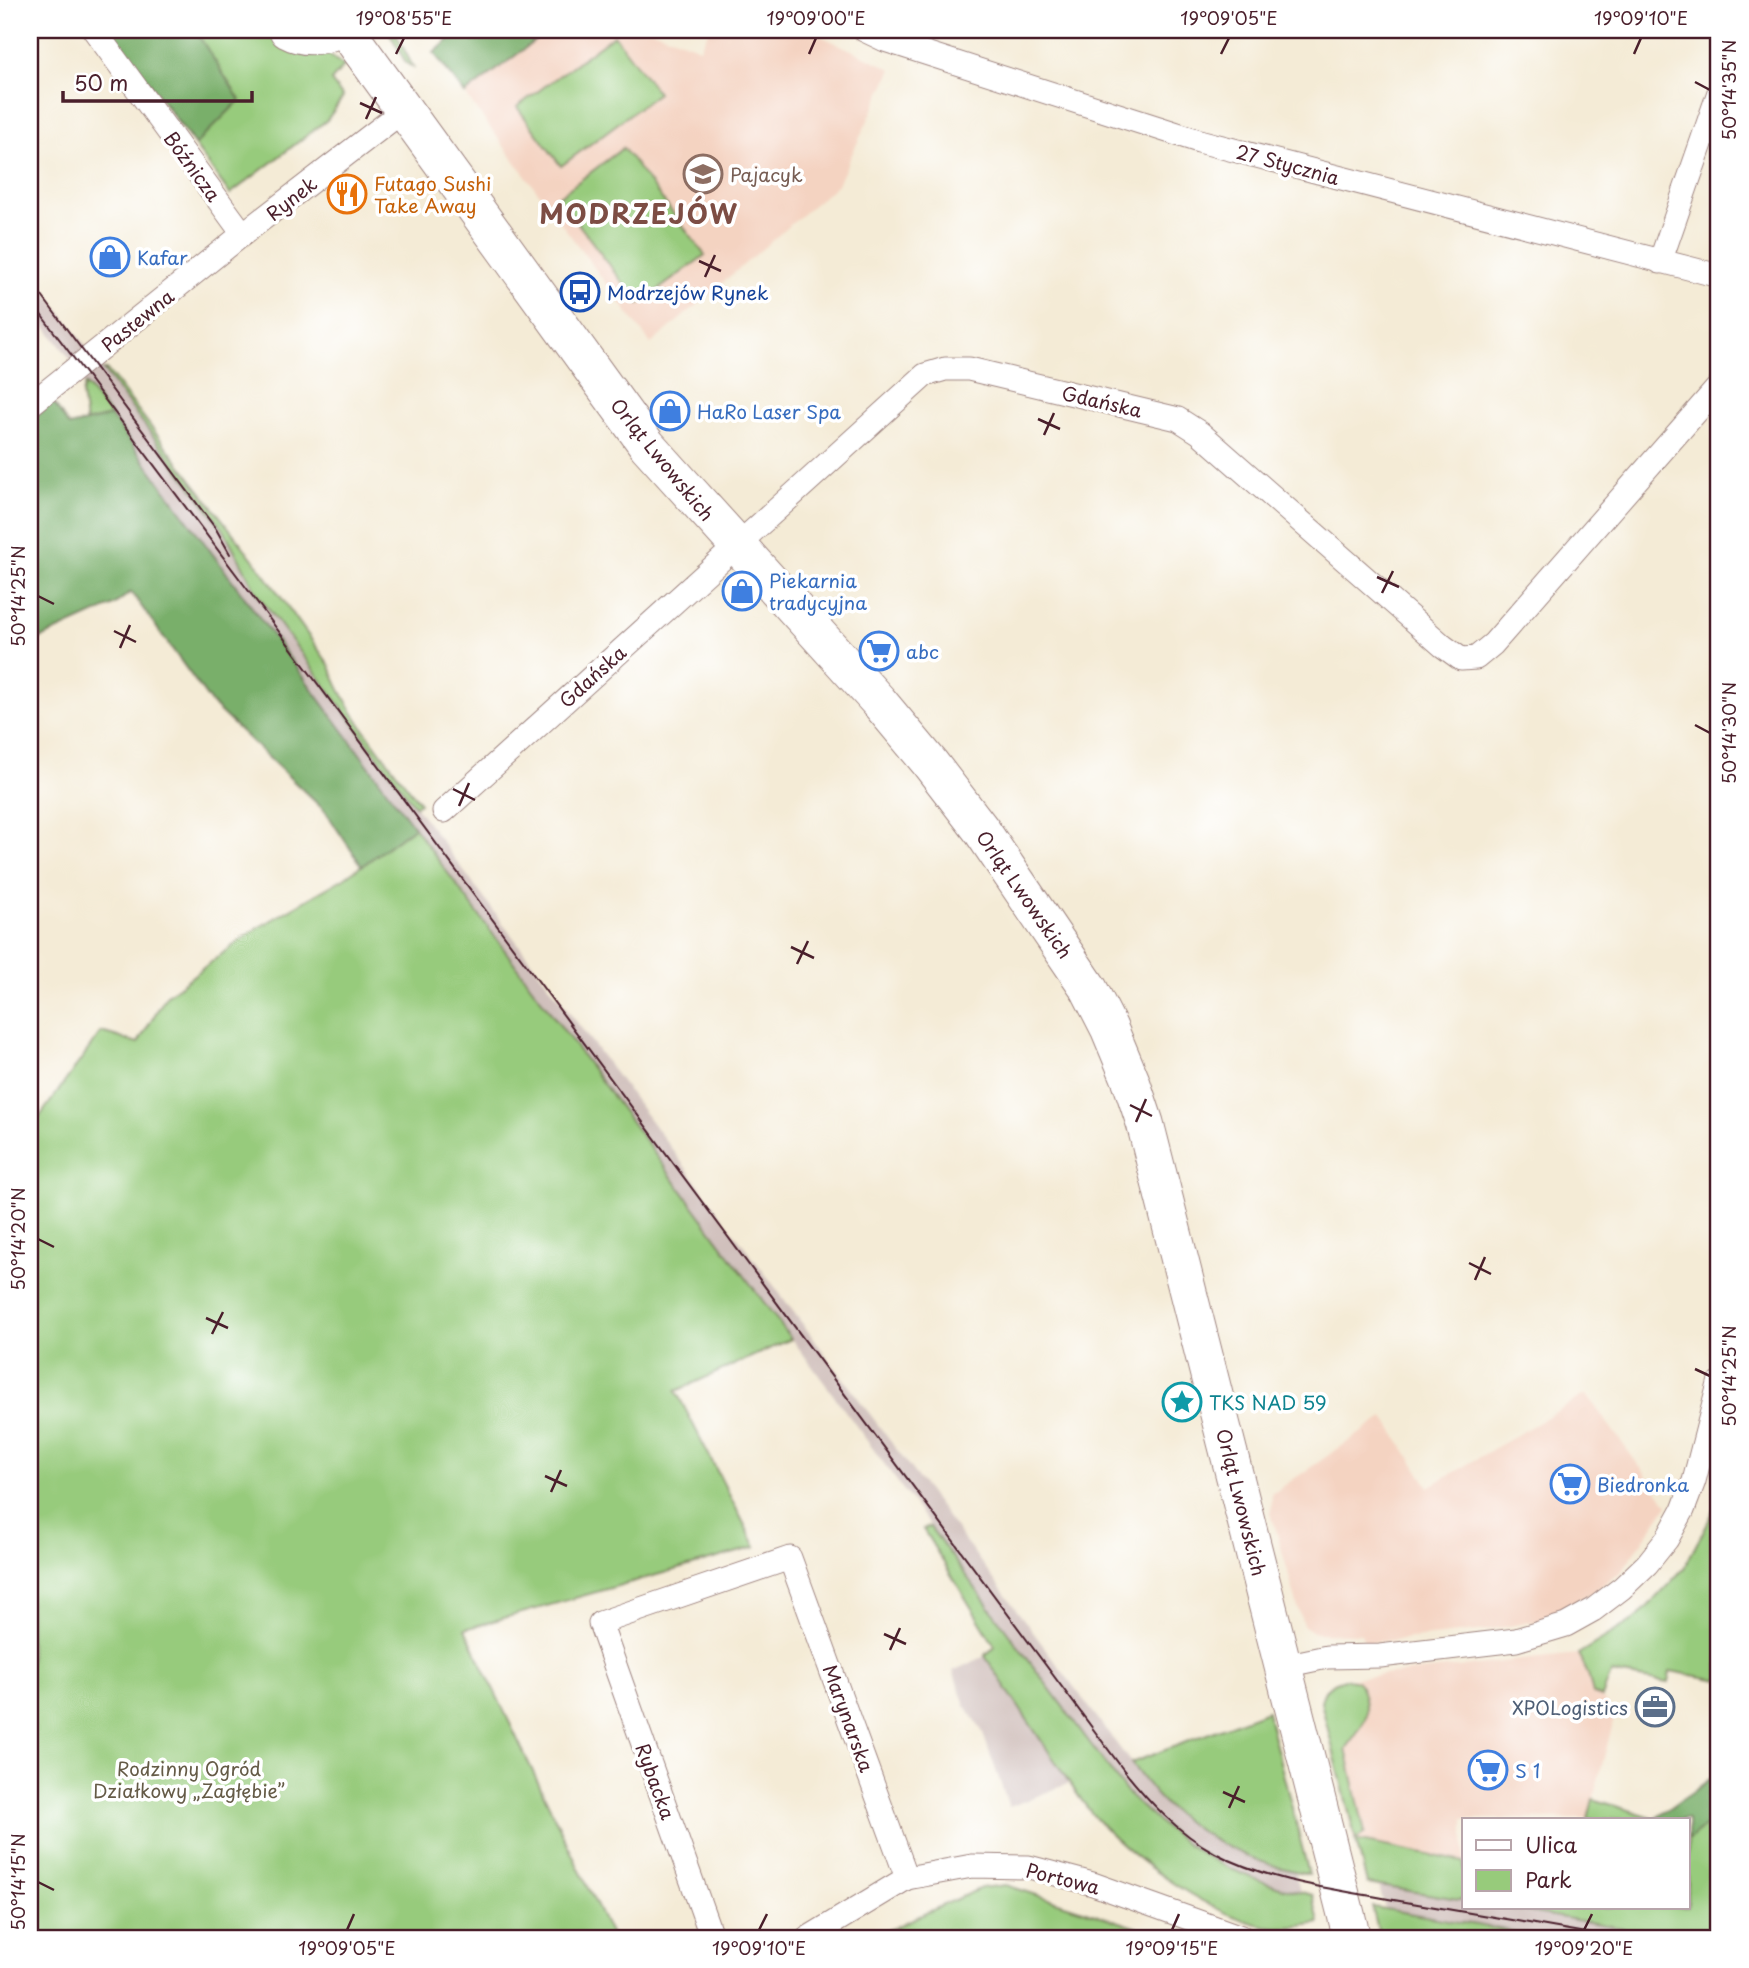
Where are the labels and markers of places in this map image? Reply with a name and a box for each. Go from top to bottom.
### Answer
school or university icon: Pajacyk [682,153,724,195]
place label: Pajacyk [730,160,803,188]
place label: Futago Sushi Take Away [374,169,491,219]
restaurant icon: Futago Sushi Take Away [326,173,368,215]
shop icon: Kafar [89,236,131,278]
place label: Kafar [137,243,188,271]
bus stop icon: Modrzejów Rynek [559,271,601,313]
place label: Modrzejów Rynek [607,278,769,306]
shop icon: HaRo Laser Spa [649,390,691,432]
place label: HaRo Laser Spa [697,397,841,425]
place label: Piekarnia tradycyjna [769,566,867,616]
shop icon: Piekarnia tradycyjna [721,570,763,612]
supermarket icon: abc [858,630,900,672]
place label: abc [906,637,939,665]
place icon: TKS NAD 59 [1161,1381,1203,1423]
place label: TKS NAD 59 [1209,1388,1327,1416]
supermarket icon: Biedronka [1549,1463,1591,1505]
place label: Biedronka [1597,1470,1689,1498]
office icon: XPOLogistics [1634,1686,1676,1728]
place label: XPOLogistics [1512,1693,1628,1721]
supermarket icon: S 1 [1467,1749,1509,1791]
place label: S 1 [1515,1756,1540,1784]

